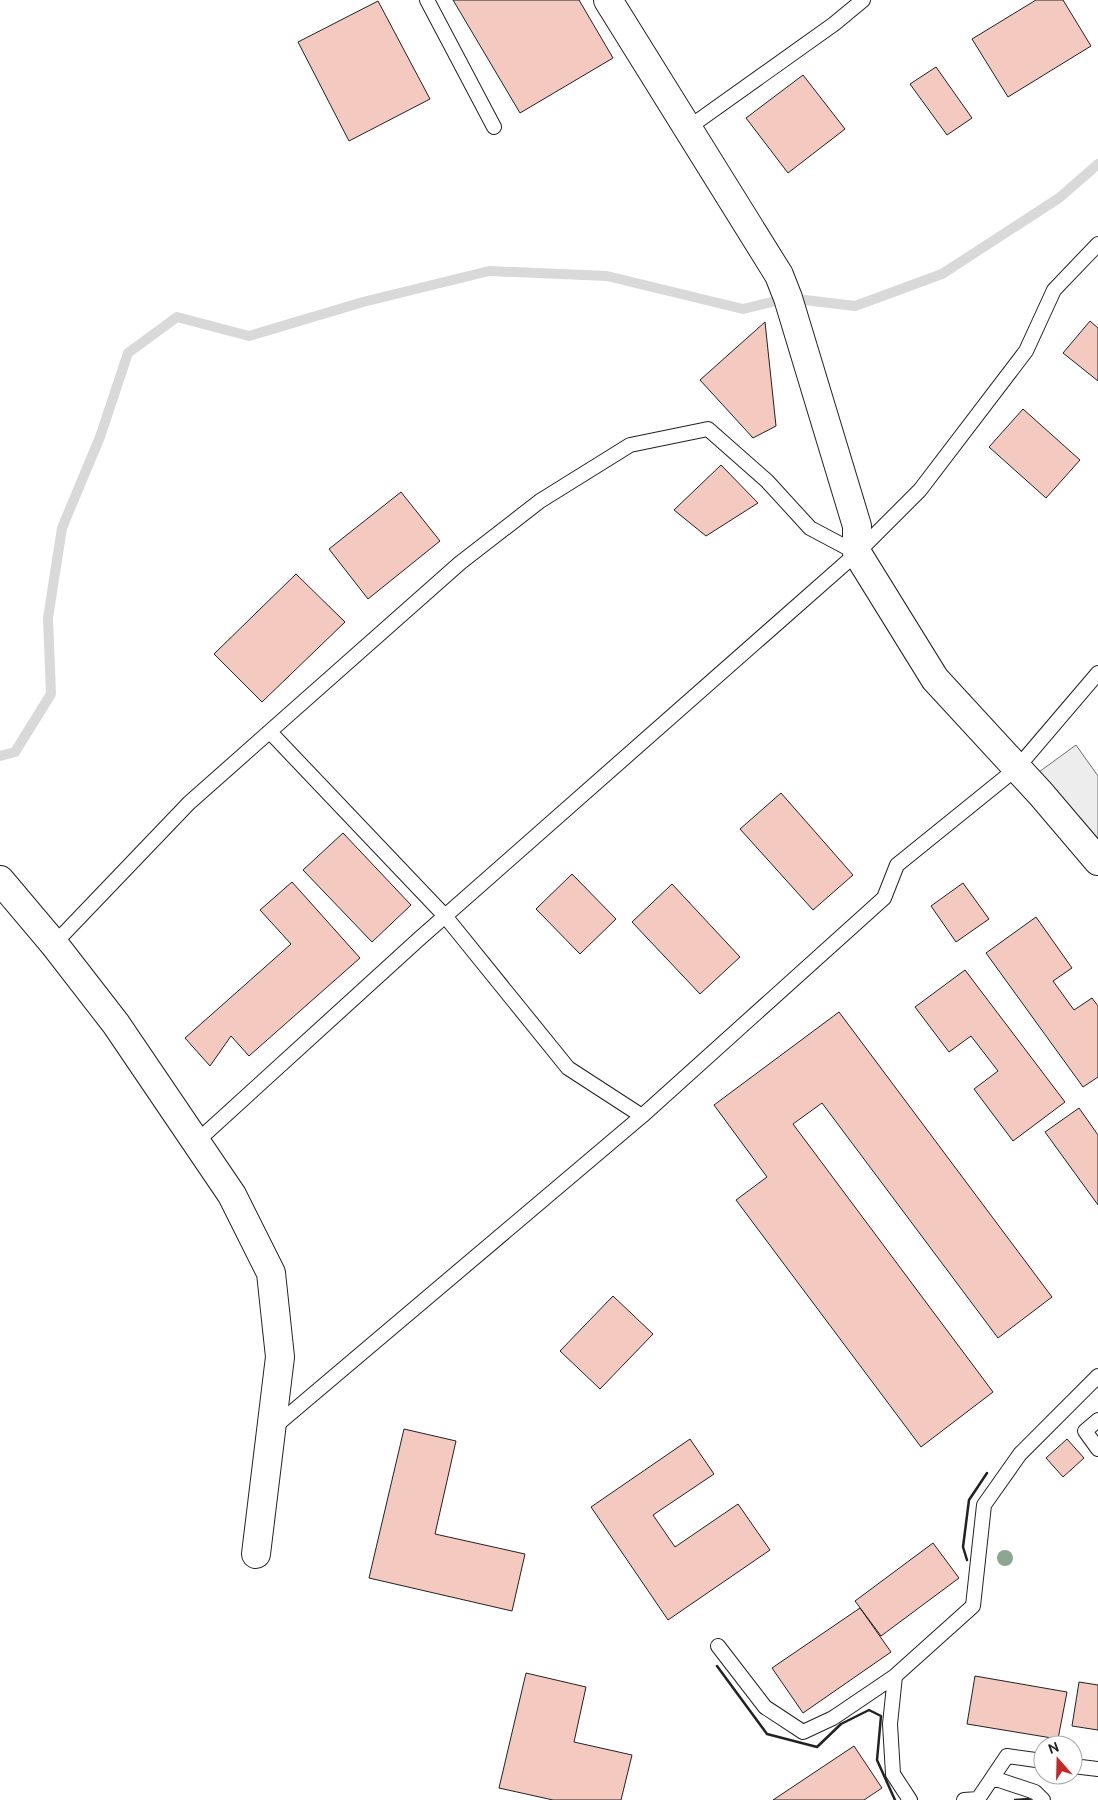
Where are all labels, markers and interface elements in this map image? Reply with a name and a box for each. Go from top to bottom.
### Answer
north arrow [1033,1735,1083,1785]
text: N [1046,1738,1061,1757]

